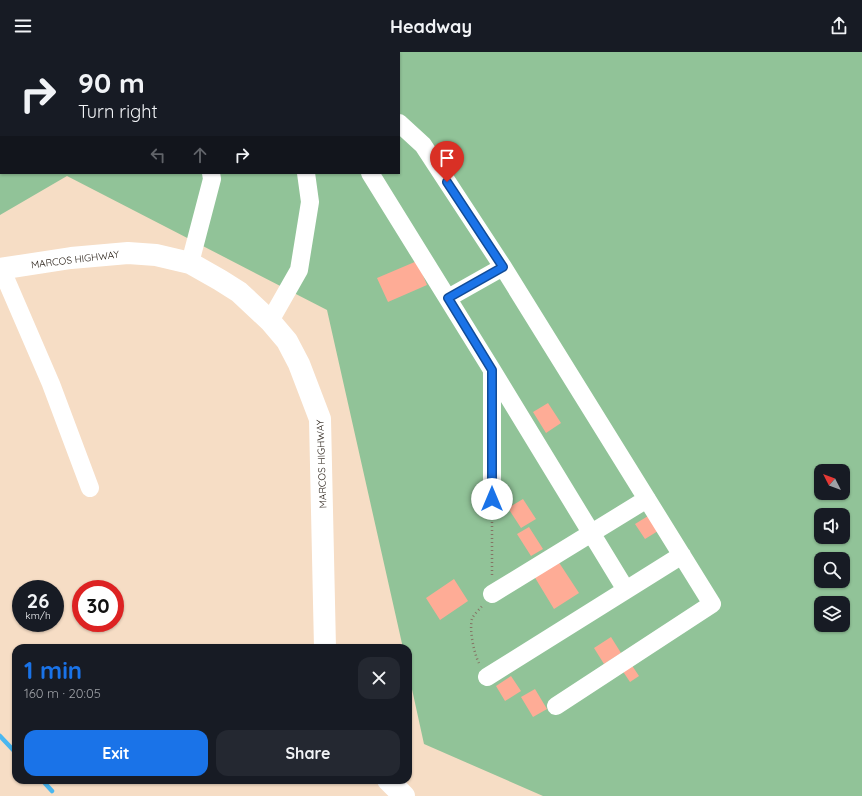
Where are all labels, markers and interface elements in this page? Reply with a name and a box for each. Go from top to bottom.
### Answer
icon: menu [12,15,34,37]
text: Headway [390,15,472,38]
icon: share [828,15,850,37]
text: 90 m [78,65,145,100]
icon: right [12,68,64,120]
text: Turn right [78,100,158,123]
pin [430,141,464,182]
icon: left [147,144,169,166]
icon: ahead [189,144,211,166]
icon: right [231,144,253,166]
icon: arrive [436,147,458,169]
street label: MARCOS HIGHWAY [30,248,120,271]
street label: MARCOS HIGHWAY [313,419,330,509]
north arrow [814,464,850,500]
map controls [814,464,850,632]
position arrow [471,478,513,520]
button: sound [814,508,850,544]
button: search [814,552,850,588]
speed limit sign: 30 [72,580,124,632]
text: 26 [27,588,49,613]
button: layers [814,596,850,632]
text: km/h [25,609,51,622]
text: 1 min [24,655,82,685]
button: close [358,657,400,699]
text: 160 m · 20:05 [24,685,101,701]
button: Exit [24,730,208,776]
button: Share [216,730,400,776]

